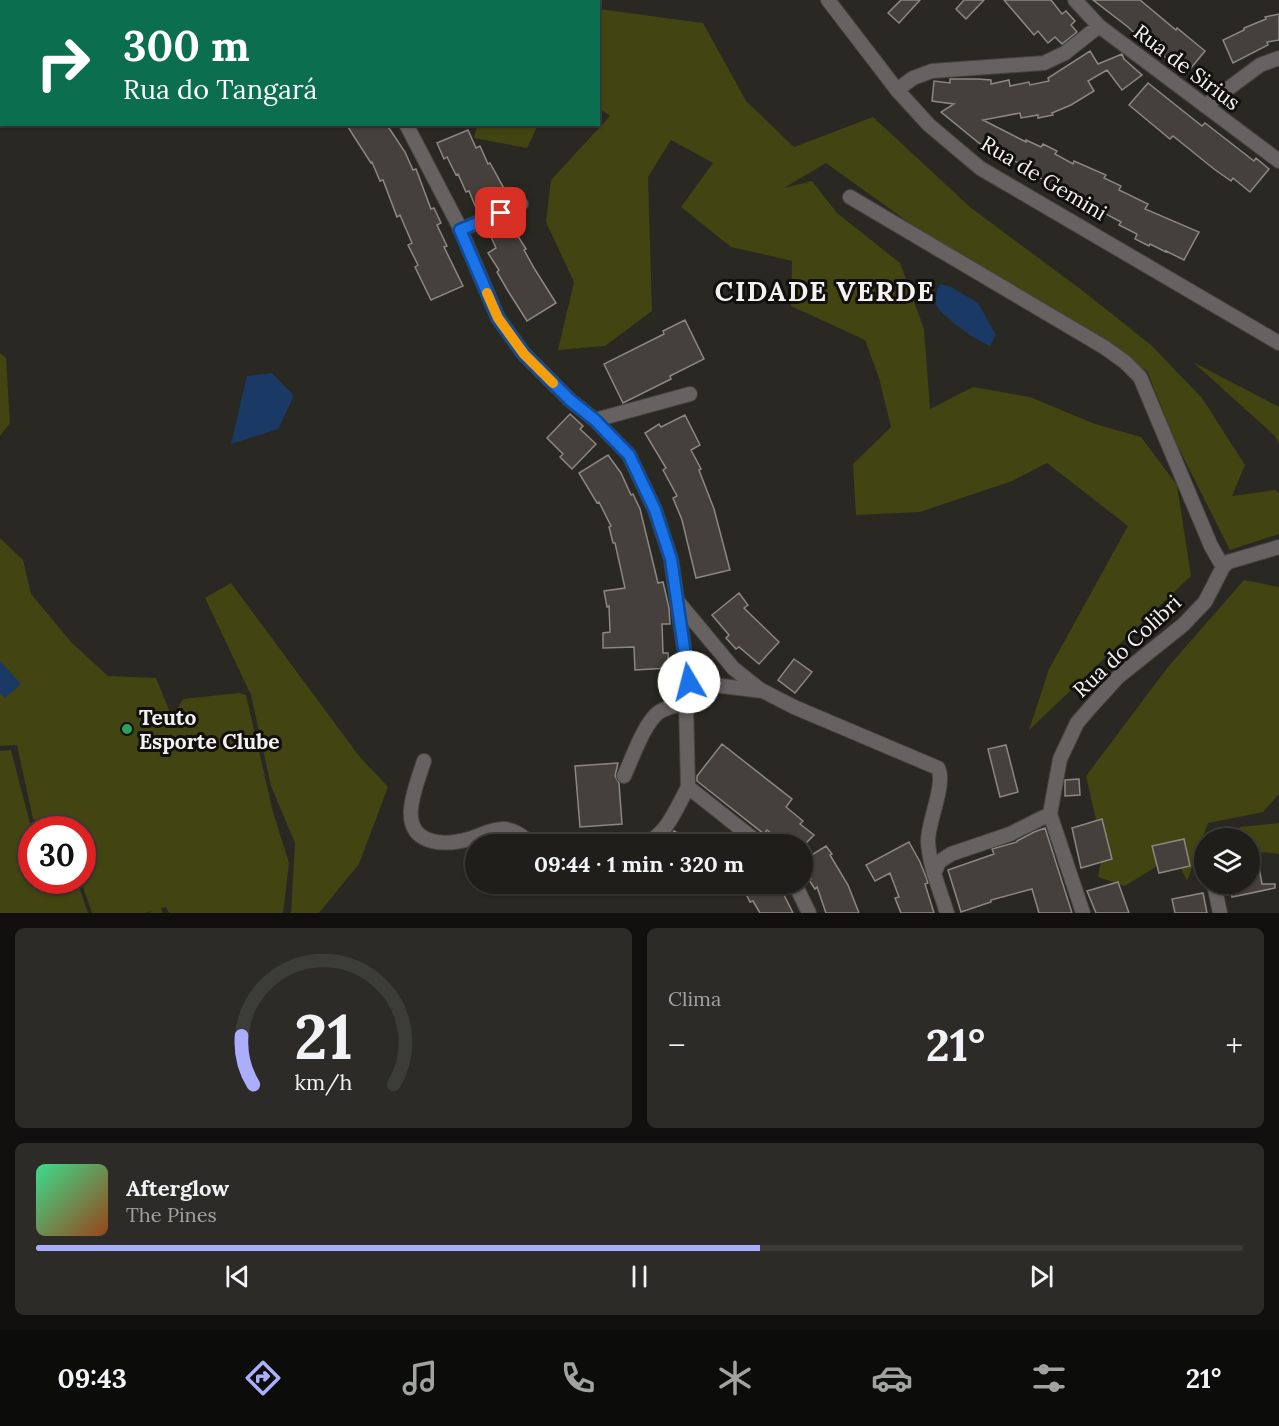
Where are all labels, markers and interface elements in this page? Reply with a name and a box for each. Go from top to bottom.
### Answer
street label: Rua de Sirius [1128,18,1246,116]
text: 300 m [123,19,250,73]
icon: right [24,24,102,102]
text: Rua do Tangará [123,72,317,106]
street label: Rua de Gemini [976,130,1112,226]
pin [475,187,526,238]
icon: arrive [484,196,517,229]
district label: CIDADE VERDE [715,274,935,308]
street label: Rua do Colibri [1067,589,1187,703]
position arrow [657,650,721,714]
place label: Teuto Esporte Clube [139,704,280,755]
marker: Teuto Esporte Clube [120,722,134,736]
speed limit sign: 30 [18,816,96,894]
map controls [1194,828,1260,894]
button: layers [1194,828,1260,894]
text: 09:44 · 1 min · 320 m [534,850,744,878]
text: Clima [668,986,721,1011]
text: 21 [294,996,353,1076]
text: 21° [926,1016,985,1073]
text: − [668,1024,686,1066]
text: + [1225,1024,1243,1066]
text: km/h [295,1068,353,1096]
text: Afterglow [126,1174,229,1202]
text: The Pines [126,1202,217,1227]
icon: previous [221,1260,254,1293]
icon: pause [623,1260,656,1293]
icon: next [1025,1260,1058,1293]
icon: directions [242,1357,284,1399]
icon: music [399,1357,441,1399]
icon: phone [557,1357,599,1399]
icon: climate [714,1357,756,1399]
icon: car [871,1357,913,1399]
icon: filters [1028,1357,1070,1399]
text: 09:43 [58,1361,127,1395]
text: 21° [1186,1361,1221,1395]

